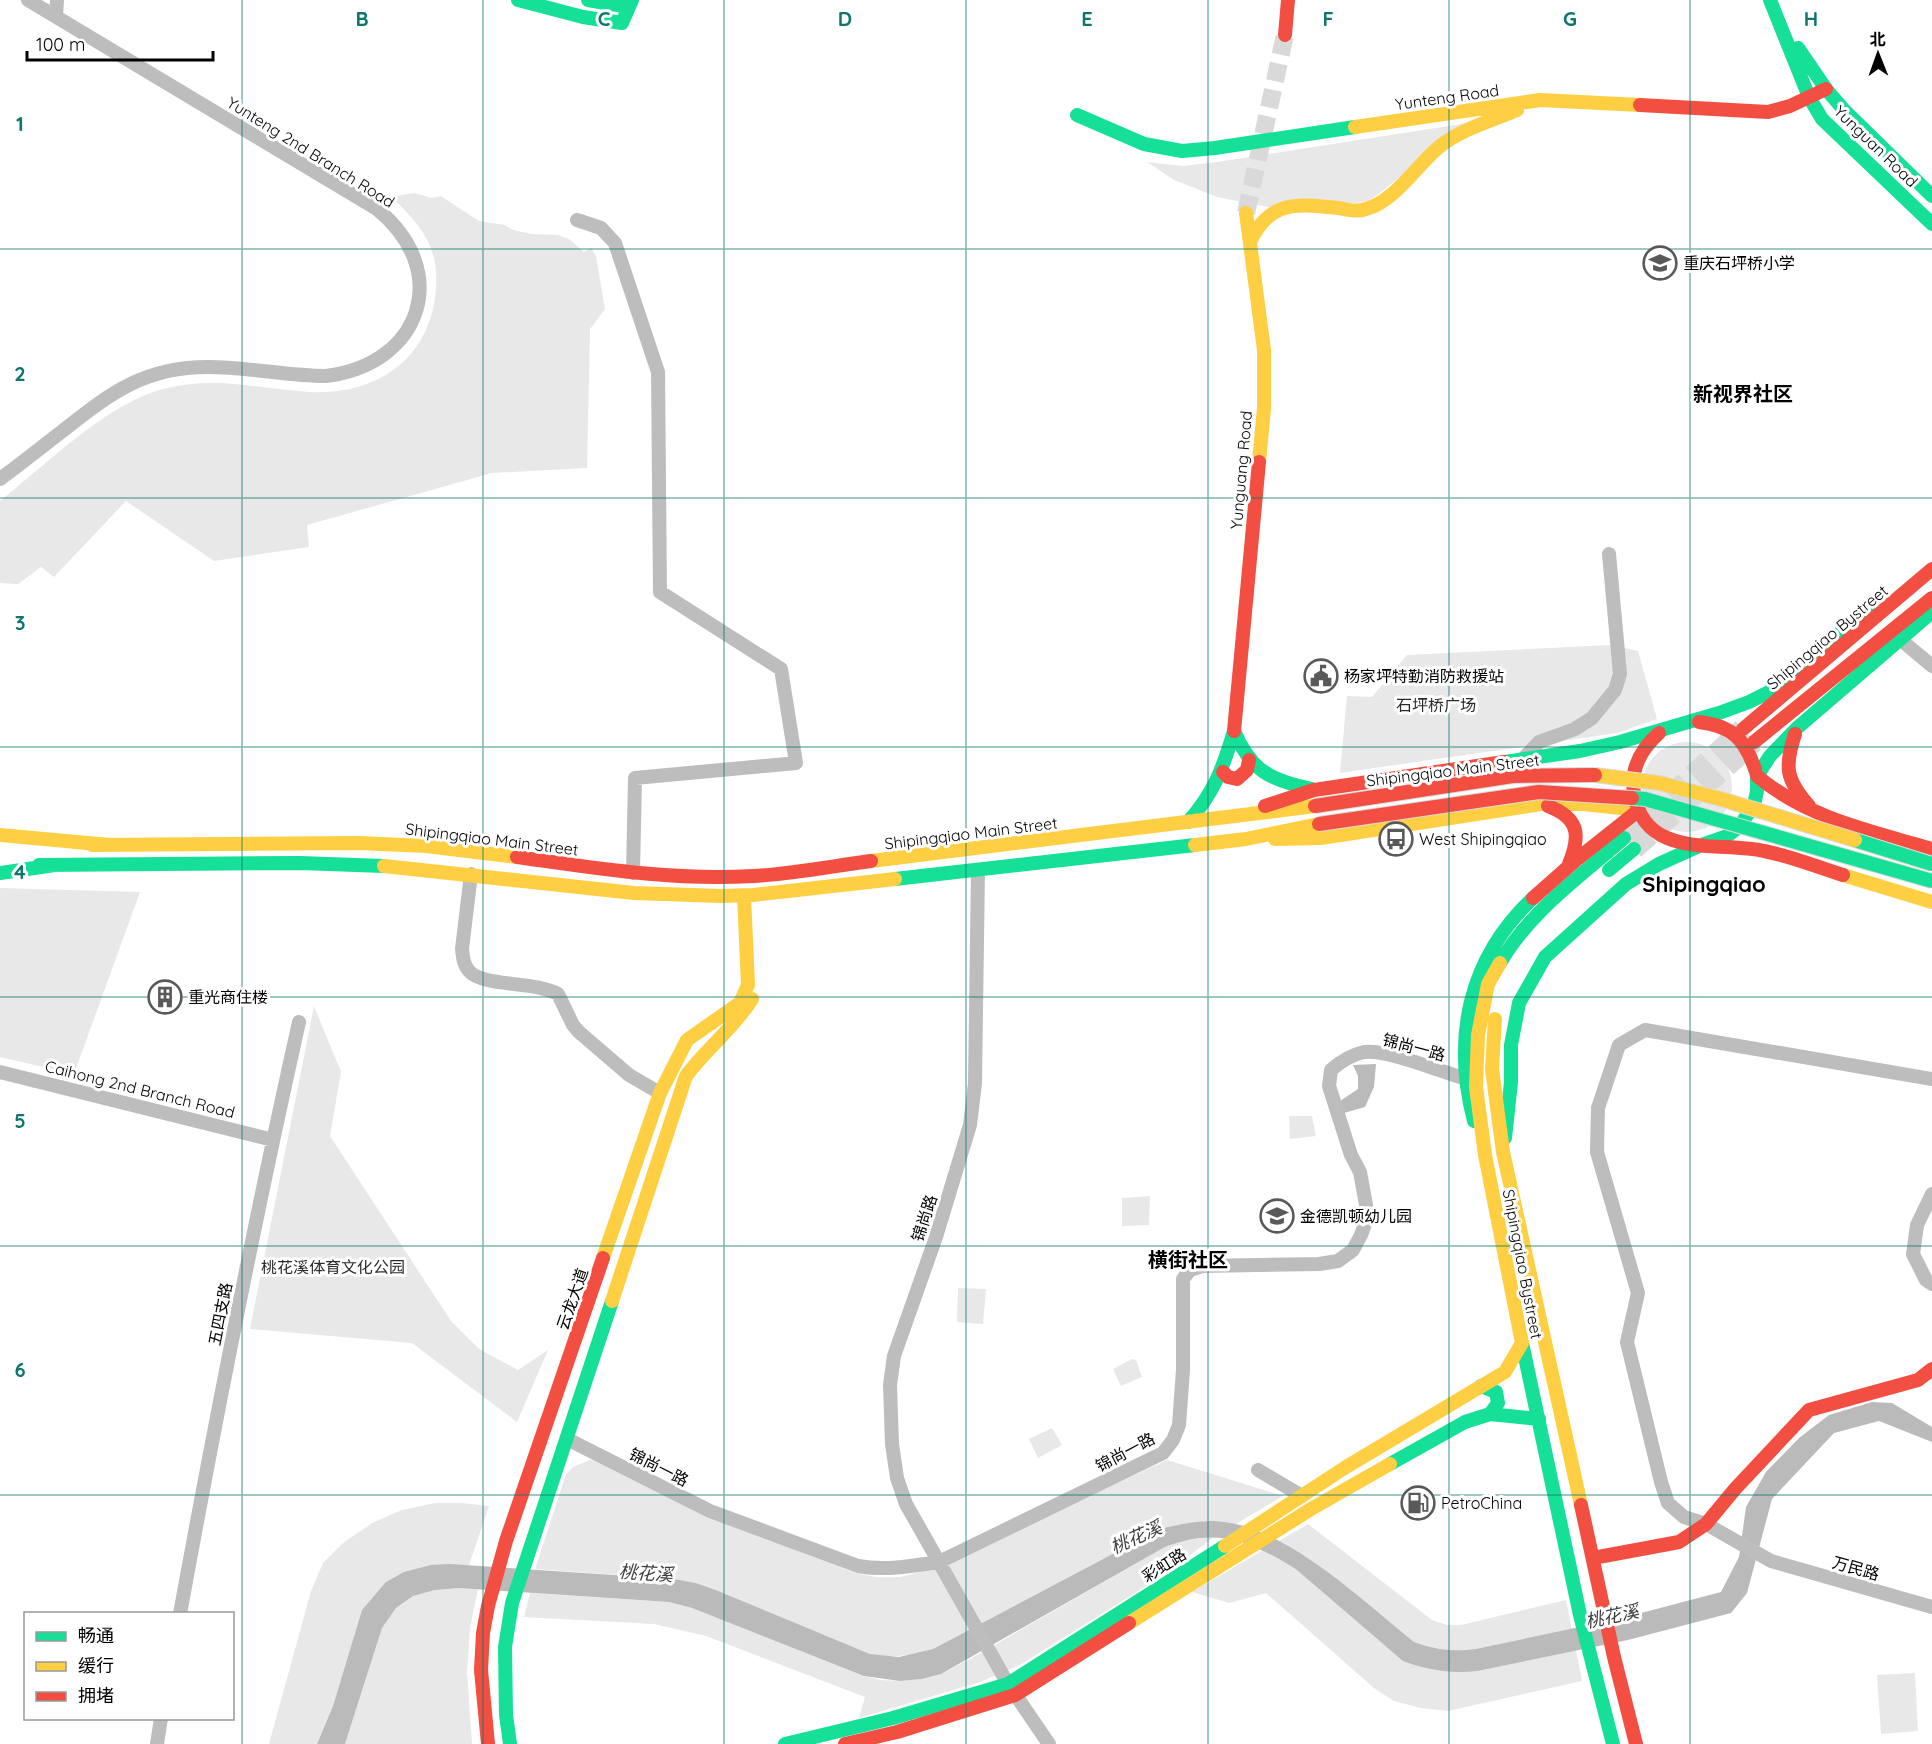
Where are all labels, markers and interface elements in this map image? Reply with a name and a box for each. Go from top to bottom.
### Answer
text: B [355,6,369,31]
text: C [598,6,611,31]
text: D [838,6,852,31]
text: E [1081,6,1093,31]
text: F [1322,6,1334,31]
text: G [1563,6,1577,31]
text: H [1804,6,1818,31]
scale bar [27,24,213,62]
north arrow [1848,24,1908,84]
text: 北 [1870,29,1886,49]
text: 100 m [36,33,85,56]
street label: Yunteng Road [1394,80,1500,114]
street label: Yunteng 2nd Branch Road [223,92,399,212]
street label: Yunguan Road [1830,101,1922,191]
text: 1 [16,111,24,136]
school or university icon: 重庆石坪桥小学 [1642,245,1678,281]
place label: 重庆石坪桥小学 [1683,253,1795,273]
text: 2 [14,361,26,386]
district label: 新视界社区 [1693,381,1793,406]
street label: Yunguang Road [1226,410,1256,530]
street label: Shipingqiao Bystreet [1762,580,1892,694]
text: 3 [15,610,25,635]
public building icon: 杨家坪特勤消防救援站 [1303,658,1339,694]
place label: 杨家坪特勤消防救援站 [1344,666,1504,686]
park label: 石坪桥广场 [1396,695,1476,715]
street label: Shipingqiao Main Street [1365,749,1541,791]
street label: Shipingqiao Main Street [883,812,1059,854]
street label: Shipingqiao Main Street [404,818,580,860]
bus stop icon: West Shipingqiao [1378,821,1414,857]
place label: West Shipingqiao [1419,829,1547,849]
text: 4 [14,859,26,884]
district label: Shipingqiao [1642,870,1766,898]
building icon: 重光商住楼 [147,979,183,1015]
place label: 重光商住楼 [188,987,268,1007]
street label: 锦尚一路 [1380,1029,1448,1065]
street label: Caihong 2nd Branch Road [43,1056,237,1122]
text: 5 [14,1108,26,1133]
street label: Shipingqiao Bystreet [1499,1188,1547,1340]
street label: 锦尚路 [907,1192,941,1244]
school or university icon: 金德凯顿幼儿园 [1259,1198,1295,1234]
place label: 金德凯顿幼儿园 [1300,1206,1412,1226]
district label: 横街社区 [1148,1247,1228,1272]
park label: 桃花溪体育文化公园 [261,1257,405,1277]
street label: 云龙大道 [552,1265,592,1333]
street label: 五四支路 [204,1281,236,1347]
text: 6 [14,1357,26,1382]
street label: 锦尚一路 [1092,1428,1158,1476]
street label: 锦尚一路 [626,1444,692,1490]
fuel station icon: PetroChina [1400,1485,1436,1521]
place label: PetroChina [1441,1493,1522,1513]
water label: 桃花溪 [1107,1515,1167,1558]
street label: 彩虹路 [1138,1544,1190,1586]
street label: 万民路 [1830,1552,1882,1584]
water label: 桃花溪 [618,1560,676,1586]
water label: 桃花溪 [1583,1599,1643,1633]
legend [24,1612,234,1720]
text: 畅通 [78,1624,114,1647]
text: 缓行 [78,1654,114,1677]
text: 拥堵 [78,1684,114,1707]

